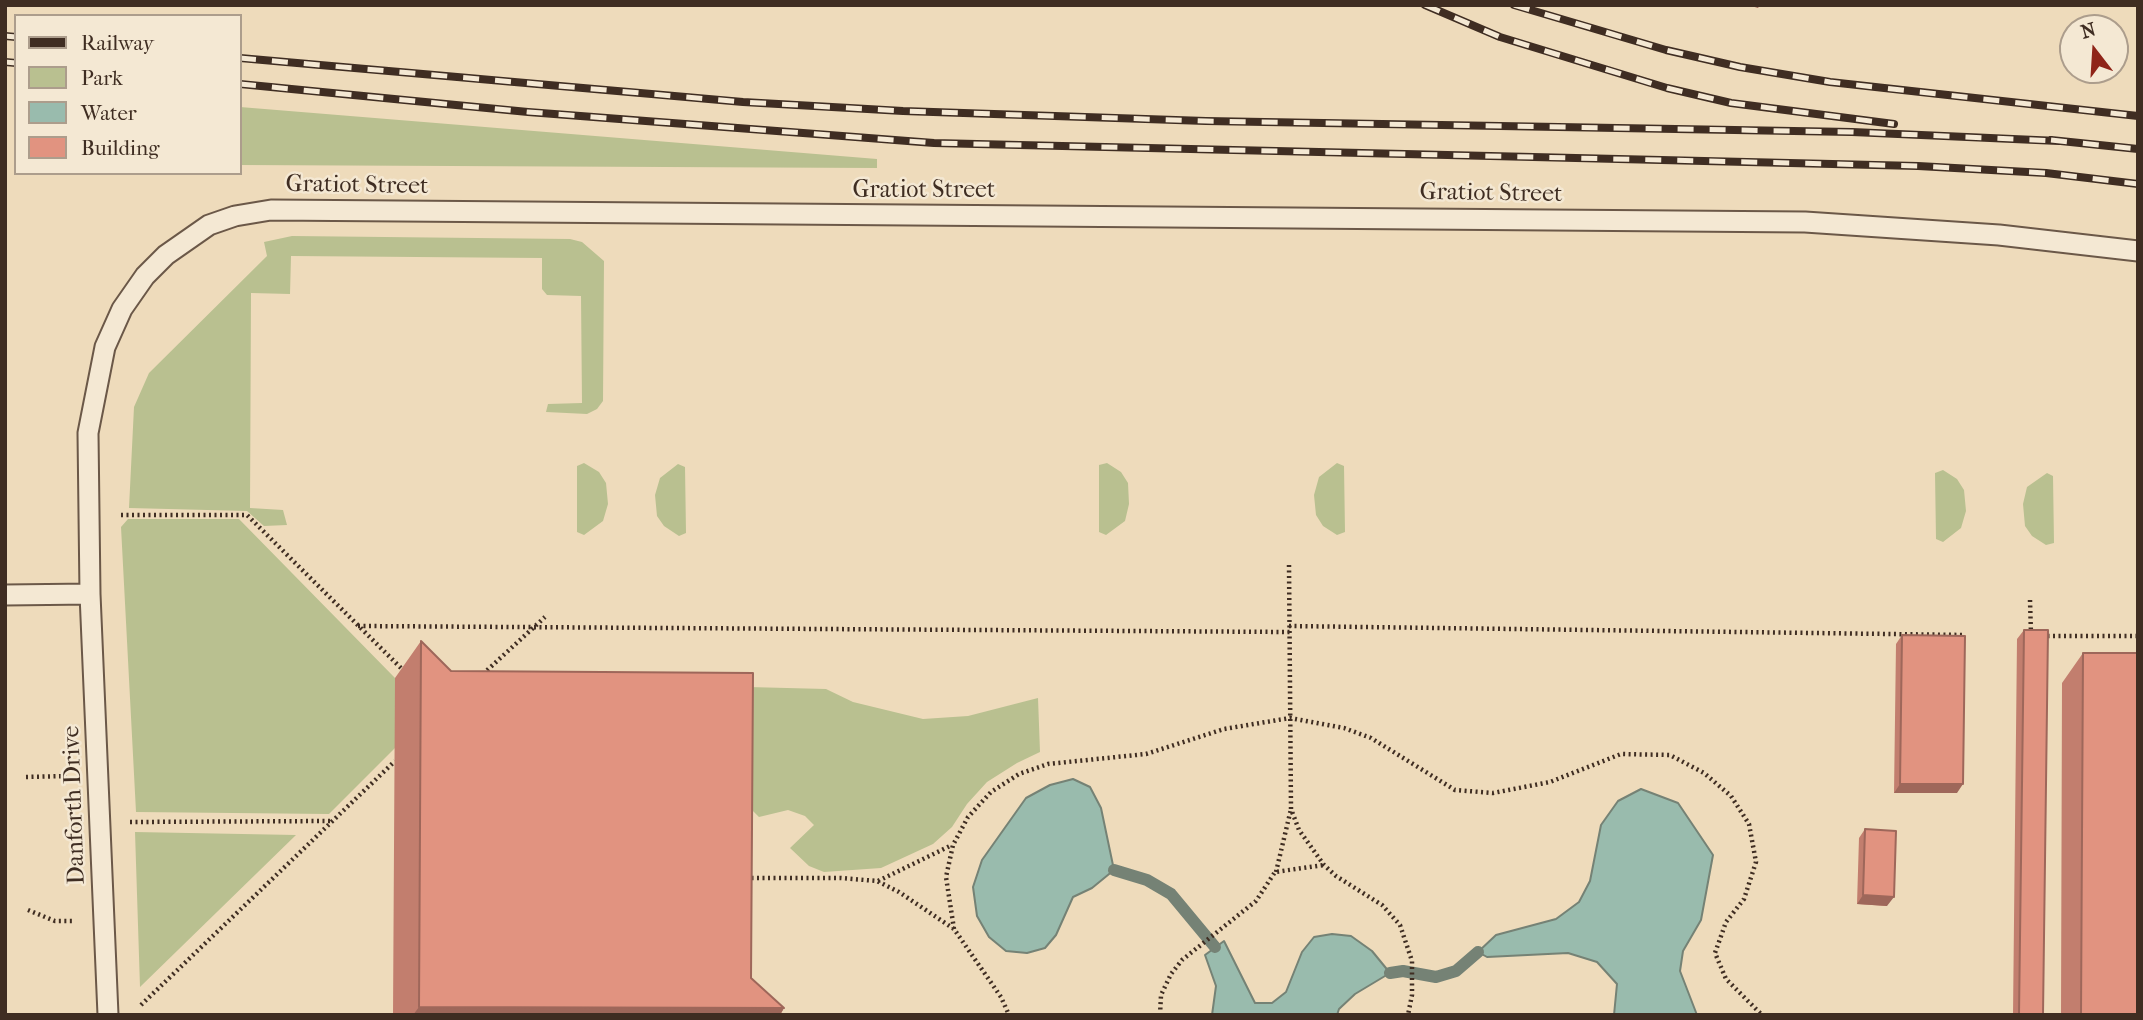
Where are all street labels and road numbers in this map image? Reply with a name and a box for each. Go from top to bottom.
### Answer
street label: Gratiot Street [285,170,429,202]
street label: Gratiot Street [853,177,995,205]
street label: Gratiot Street [1419,178,1563,210]
street label: Danforth Drive [58,725,92,885]

